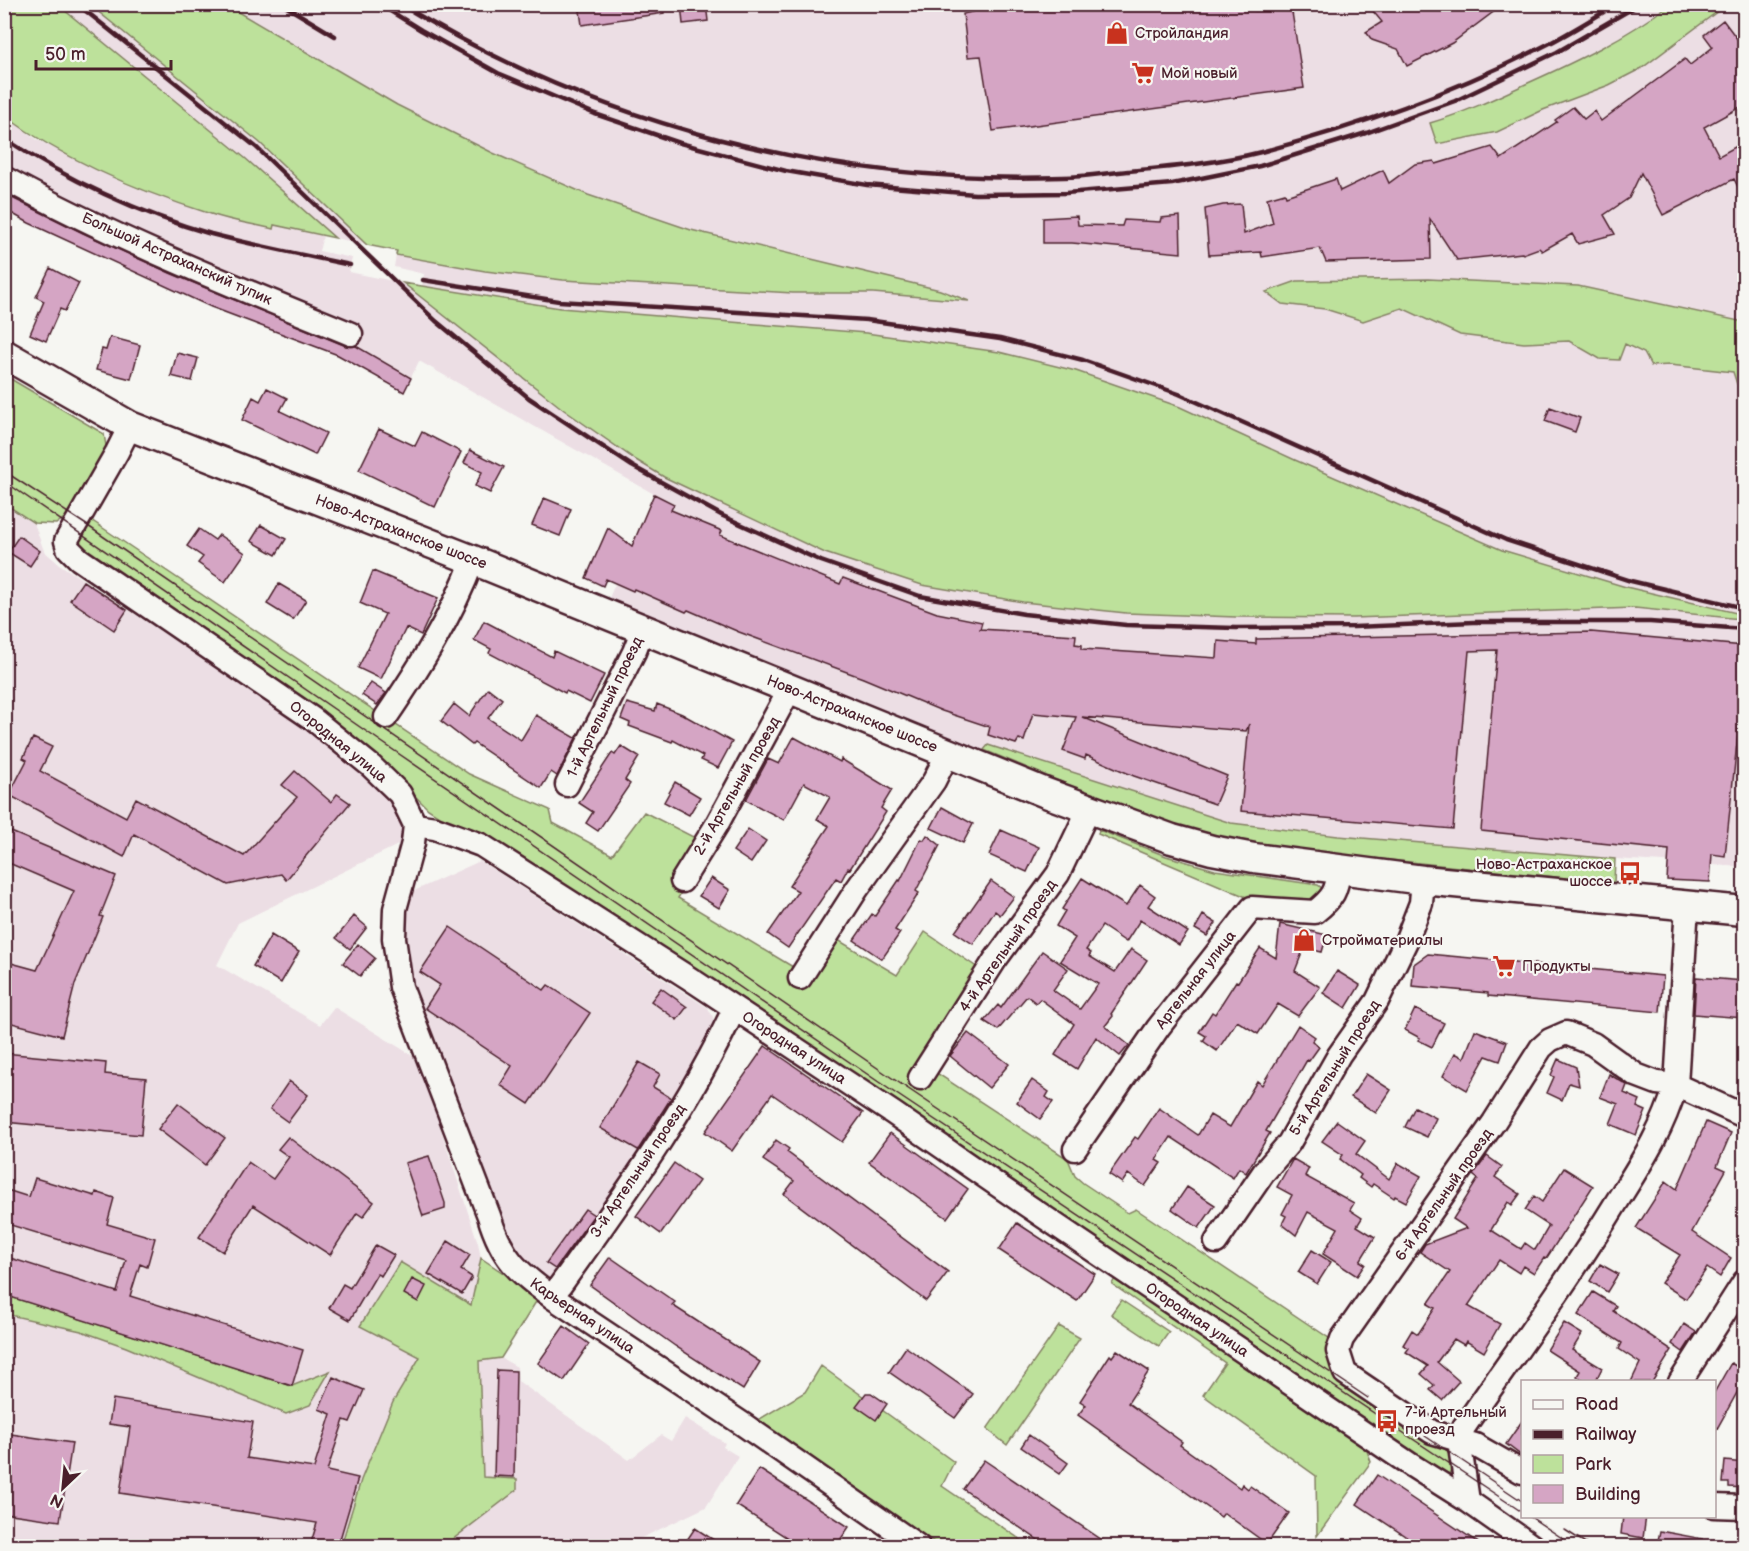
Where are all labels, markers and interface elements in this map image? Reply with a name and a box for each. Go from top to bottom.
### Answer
shop icon: Стройландия [1104,20,1130,46]
place label: Стройландия [1135,24,1229,43]
scale bar [36,33,171,71]
text: 50 m [45,44,86,65]
supermarket icon: Мой новый [1130,60,1156,86]
place label: Мой новый [1161,64,1238,83]
street label: Большой Астраханский тупик [79,208,275,310]
street label: Ново-Астраханское шоссе [312,490,490,574]
street label: 1-й Артельный проезд [563,634,647,780]
street label: Ново-Астраханское шоссе [764,671,940,757]
street label: Огородная улица [285,697,391,787]
street label: 2-й Артельный проезд [690,713,784,859]
place label: Ново-Астраханское шоссе [1476,855,1612,891]
bus stop icon: Ново-Астраханское шоссе [1617,860,1643,886]
street label: 4-й Артельный проезд [955,876,1061,1016]
street label: Артельная улица [1151,927,1240,1034]
shop icon: Стройматериалы [1291,927,1317,953]
place label: Стройматериалы [1322,931,1443,950]
supermarket icon: Продукты [1491,953,1517,979]
place label: Продукты [1522,957,1591,976]
street label: 5-й Артельный проезд [1285,996,1385,1140]
street label: Огородная улица [738,1007,850,1089]
street label: 3-й Артельный проезд [586,1100,690,1242]
street label: 6-й Артельный проезд [1391,1125,1497,1265]
street label: Карьерная улица [526,1274,638,1358]
street label: Огородная улица [1142,1278,1252,1362]
legend [1521,1380,1716,1518]
text: Road [1575,1394,1619,1415]
place label: 7-й Артельный проезд [1405,1403,1507,1439]
bus stop icon: 7-й Артельный проезд [1374,1408,1400,1434]
text: Railway [1575,1424,1637,1445]
text: Park [1575,1454,1611,1475]
north arrow [33,1458,93,1518]
text: Building [1575,1484,1641,1505]
text: N [48,1489,67,1511]

